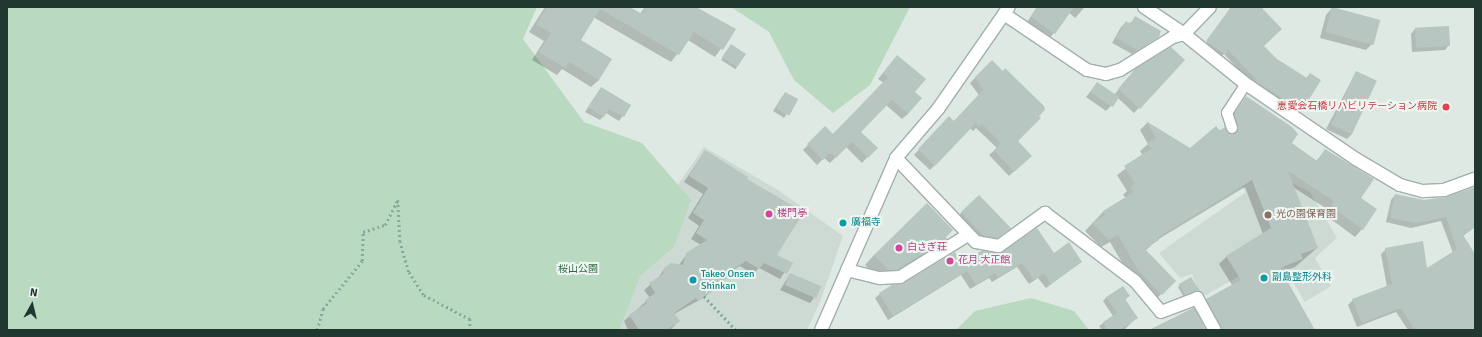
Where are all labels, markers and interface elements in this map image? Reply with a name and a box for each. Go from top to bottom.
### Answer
place label: 恵愛会石橋リハビリテーション病院 [1277,101,1437,113]
marker: 恵愛会石橋リハビリテーション病院 [1440,101,1452,113]
place label: 楼門亭 [777,208,807,220]
marker: 楼門亭 [764,209,774,219]
place label: 光の園保育園 [1276,209,1336,221]
marker: 光の園保育園 [1263,210,1273,220]
place label: 廣福寺 [851,217,881,229]
marker: 廣福寺 [838,218,848,228]
place label: 白さぎ荘 [907,242,947,254]
marker: 白さぎ荘 [894,243,904,253]
place label: 花月 大正館 [958,255,1010,267]
marker: 花月 大正館 [945,256,955,266]
park label: 桜山公園 [558,264,598,276]
place label: Takeo Onsen Shinkan [701,268,754,292]
place label: 副島整形外科 [1272,272,1332,284]
marker: 副島整形外科 [1259,273,1269,283]
marker: Takeo Onsen Shinkan [688,275,698,285]
north arrow [12,285,52,325]
text: N [29,286,38,300]

